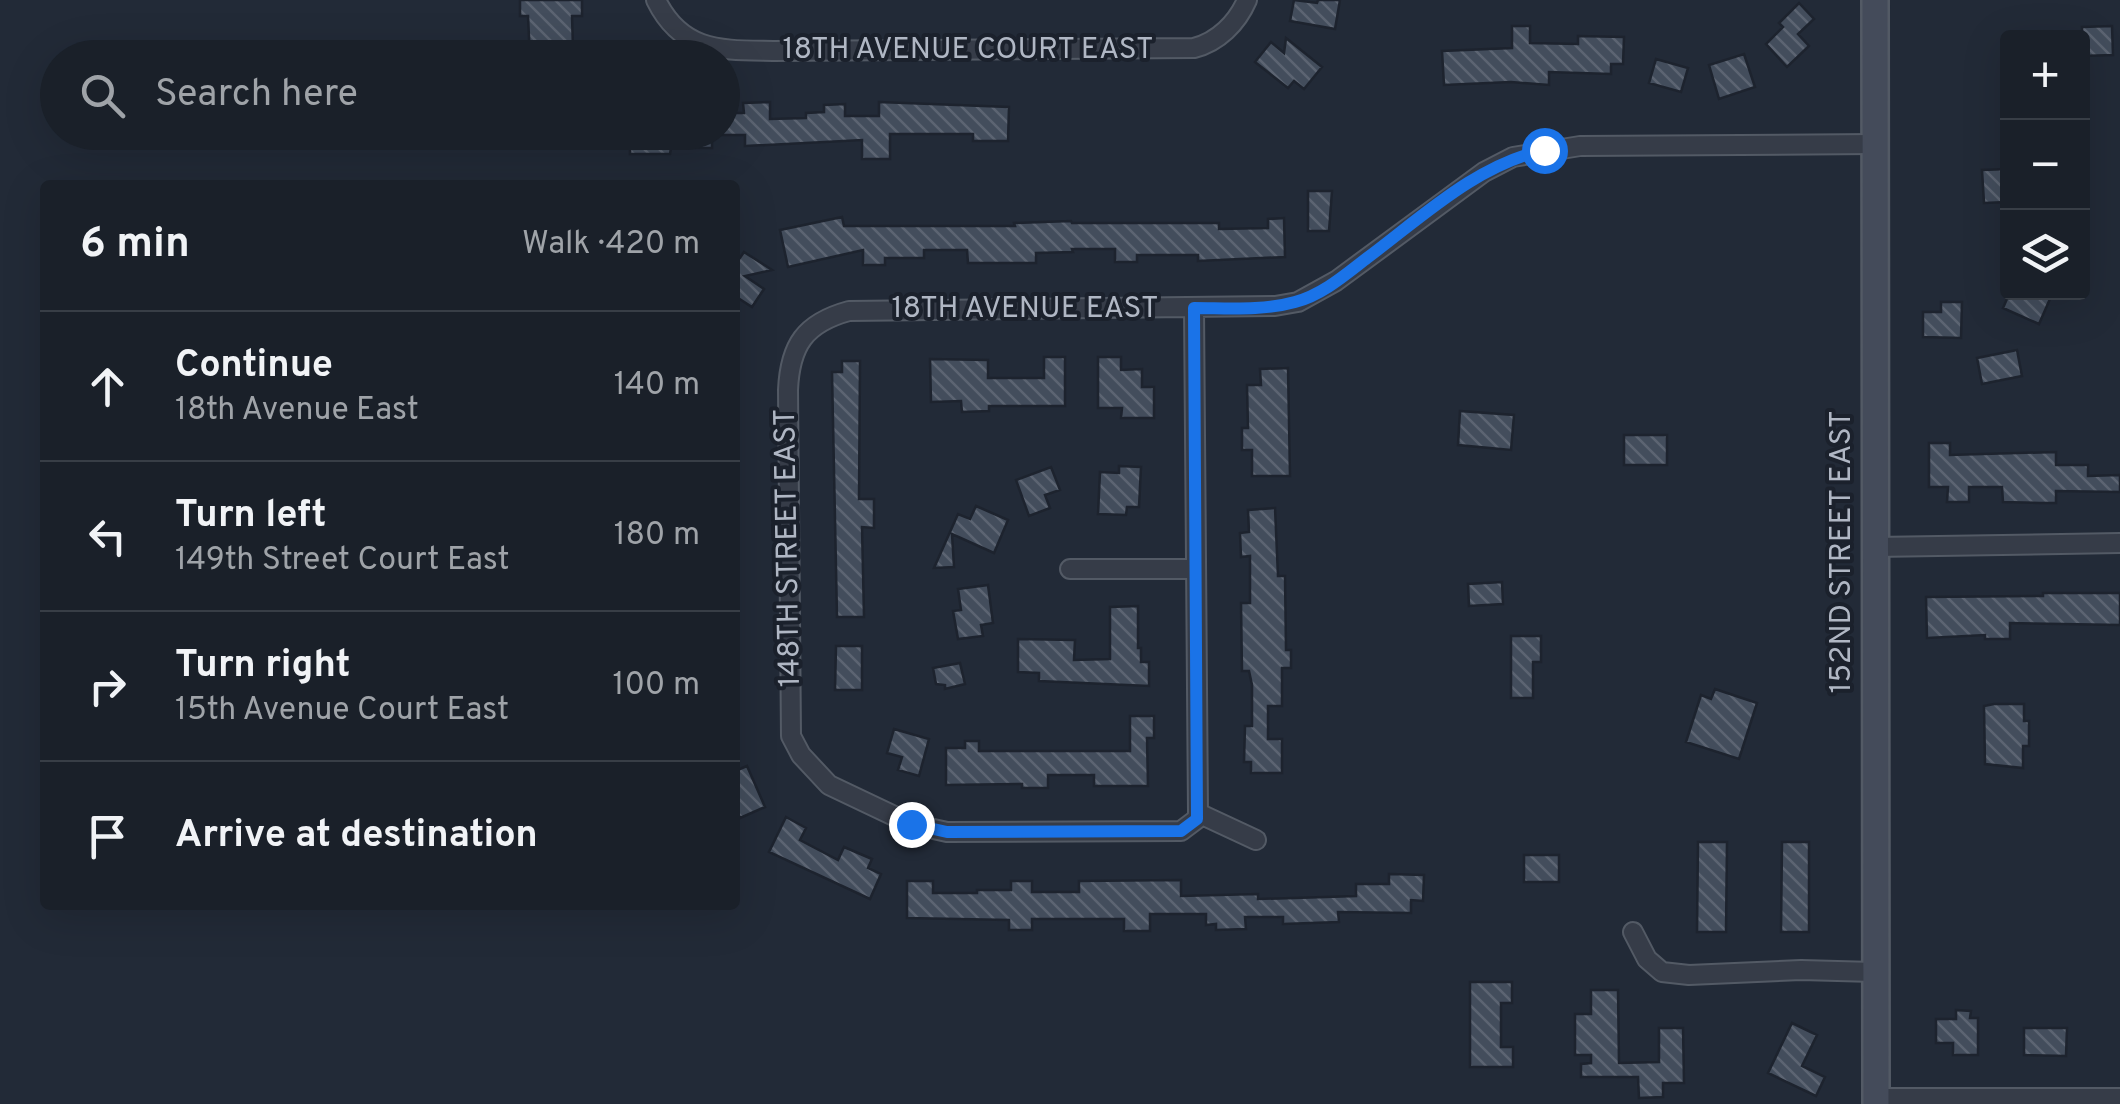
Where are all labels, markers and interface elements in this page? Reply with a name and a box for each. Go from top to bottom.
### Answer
map controls [2000,30,2090,300]
button: + [2000,30,2090,120]
street label: 18TH AVENUE COURT EAST [782,32,1154,69]
search box [40,40,740,150]
icon: search [75,68,130,123]
text: Search here [155,71,358,120]
button: − [2000,120,2090,210]
route start [1522,128,1568,174]
button: layers [2000,210,2090,300]
text: 6 min [80,219,190,272]
text: Walk · 420 m [522,225,700,265]
street label: 18TH AVENUE EAST [892,291,1158,328]
text: Continue [175,342,333,391]
icon: ahead [80,359,135,414]
text: 140 m [614,366,700,406]
text: 18th Avenue East [175,391,419,431]
street label: 148TH STREET EAST [768,408,810,688]
street label: 152ND STREET EAST [1824,410,1861,694]
text: Turn left [175,492,327,541]
icon: left [80,509,135,564]
text: 180 m [614,516,700,556]
text: 149th Street Court East [175,541,510,581]
text: Turn right [175,642,350,691]
icon: right [80,659,135,714]
text: 100 m [613,666,700,706]
text: 15th Avenue Court East [175,691,509,731]
route end [889,802,935,848]
icon: arrive [80,809,135,864]
text: Arrive at destination [175,812,538,861]

